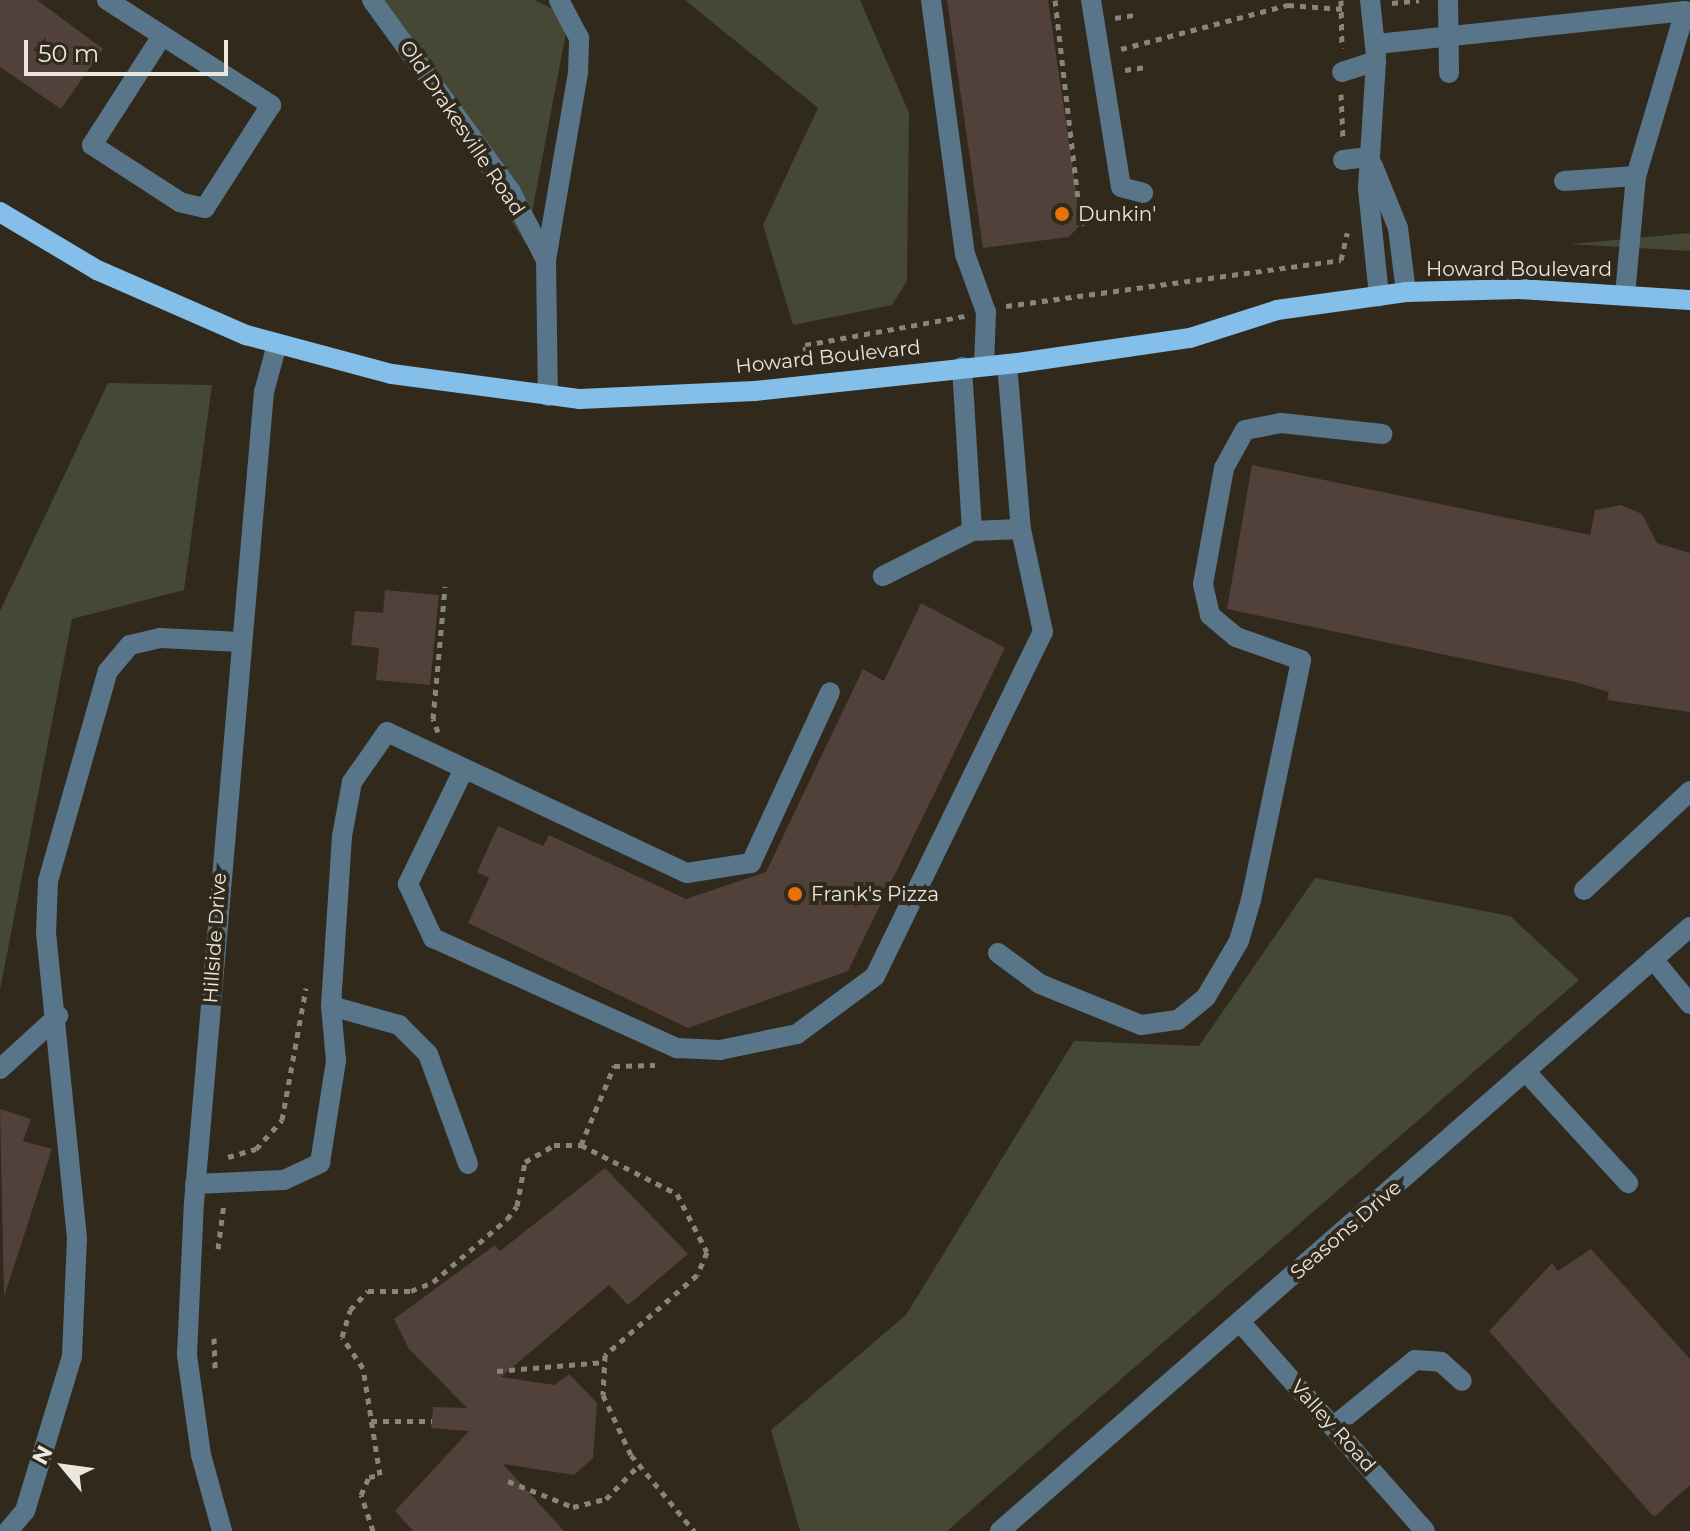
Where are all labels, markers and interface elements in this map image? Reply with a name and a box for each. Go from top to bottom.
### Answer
scale bar [28,24,232,74]
street label: Old Drakesville Road [394,36,530,220]
text: 50 m [38,39,99,68]
place label: Dunkin' [1078,202,1156,226]
marker: Dunkin' [1053,205,1071,223]
street label: Howard Boulevard [1426,257,1612,281]
street label: Howard Boulevard [734,335,922,379]
street label: Hillside Drive [198,872,232,1004]
place label: Frank's Pizza [811,882,939,906]
marker: Frank's Pizza [786,885,804,903]
street label: Seasons Drive [1286,1175,1406,1285]
street label: Valley Road [1285,1375,1381,1477]
north arrow [24,1427,104,1507]
text: N [26,1441,59,1469]

